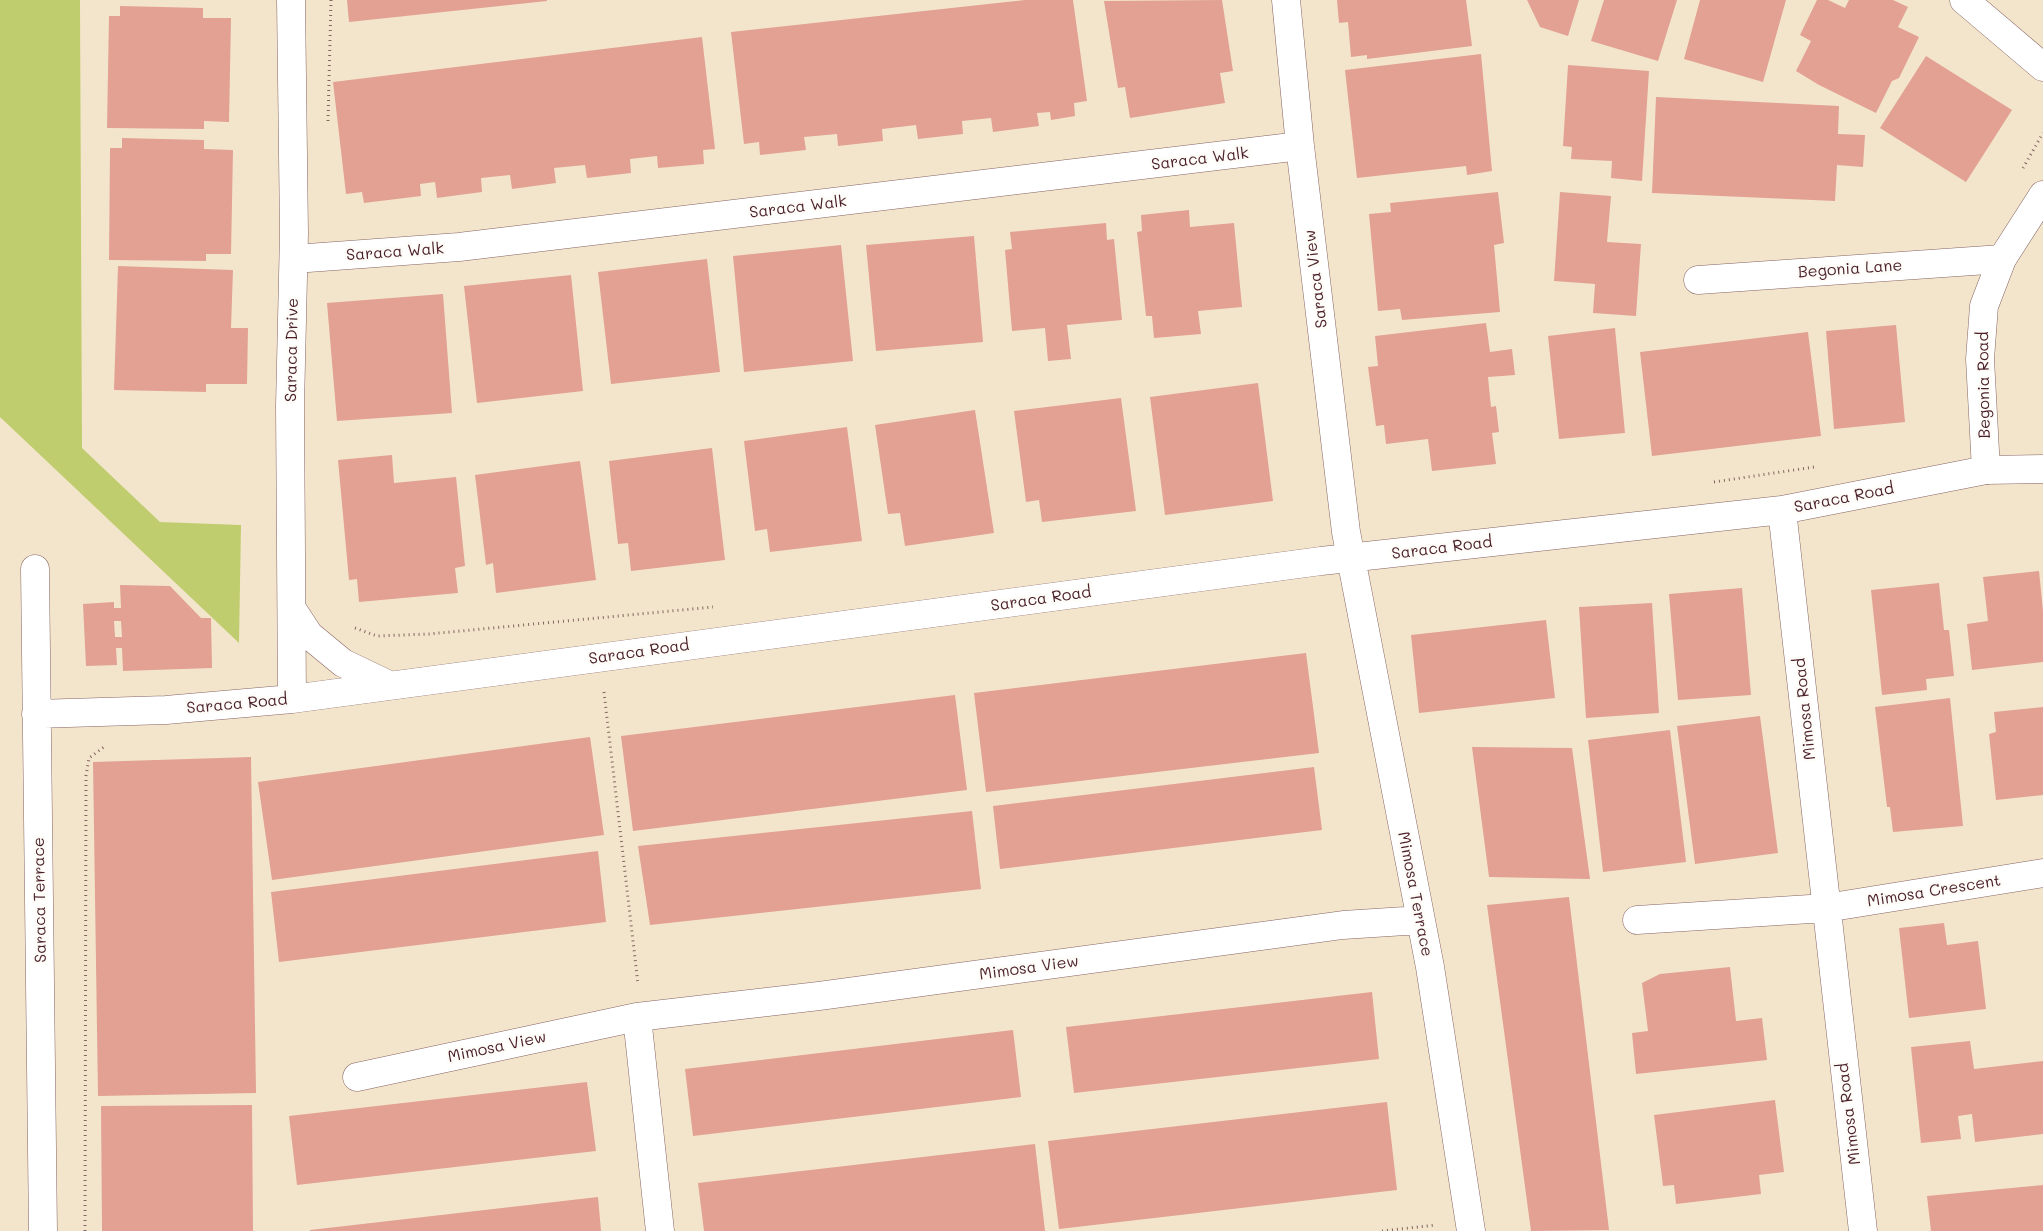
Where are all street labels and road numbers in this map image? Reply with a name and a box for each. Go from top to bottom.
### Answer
street label: Saraca Walk [1150,143,1250,175]
street label: Saraca Walk [748,191,848,223]
street label: Saraca View [1300,229,1332,329]
street label: Saraca Walk [345,239,445,265]
street label: Begonia Lane [1797,256,1903,282]
street label: Saraca Drive [281,298,303,402]
street label: Begonia Road [1973,331,1995,439]
street label: Saraca Road [1792,479,1896,517]
street label: Saraca Road [1391,532,1493,564]
street label: Saraca Road [989,582,1093,616]
street label: Saraca Road [587,635,691,669]
street label: Mimosa Road [1790,657,1820,761]
street label: Saraca Road [186,690,288,718]
street label: Mimosa Terrace [1393,830,1437,958]
street label: Saraca Terrace [29,837,51,963]
street label: Mimosa Crescent [1866,871,2002,911]
street label: Mimosa View [978,952,1080,984]
street label: Mimosa View [446,1027,548,1067]
street label: Mimosa Road [1833,1062,1865,1166]

